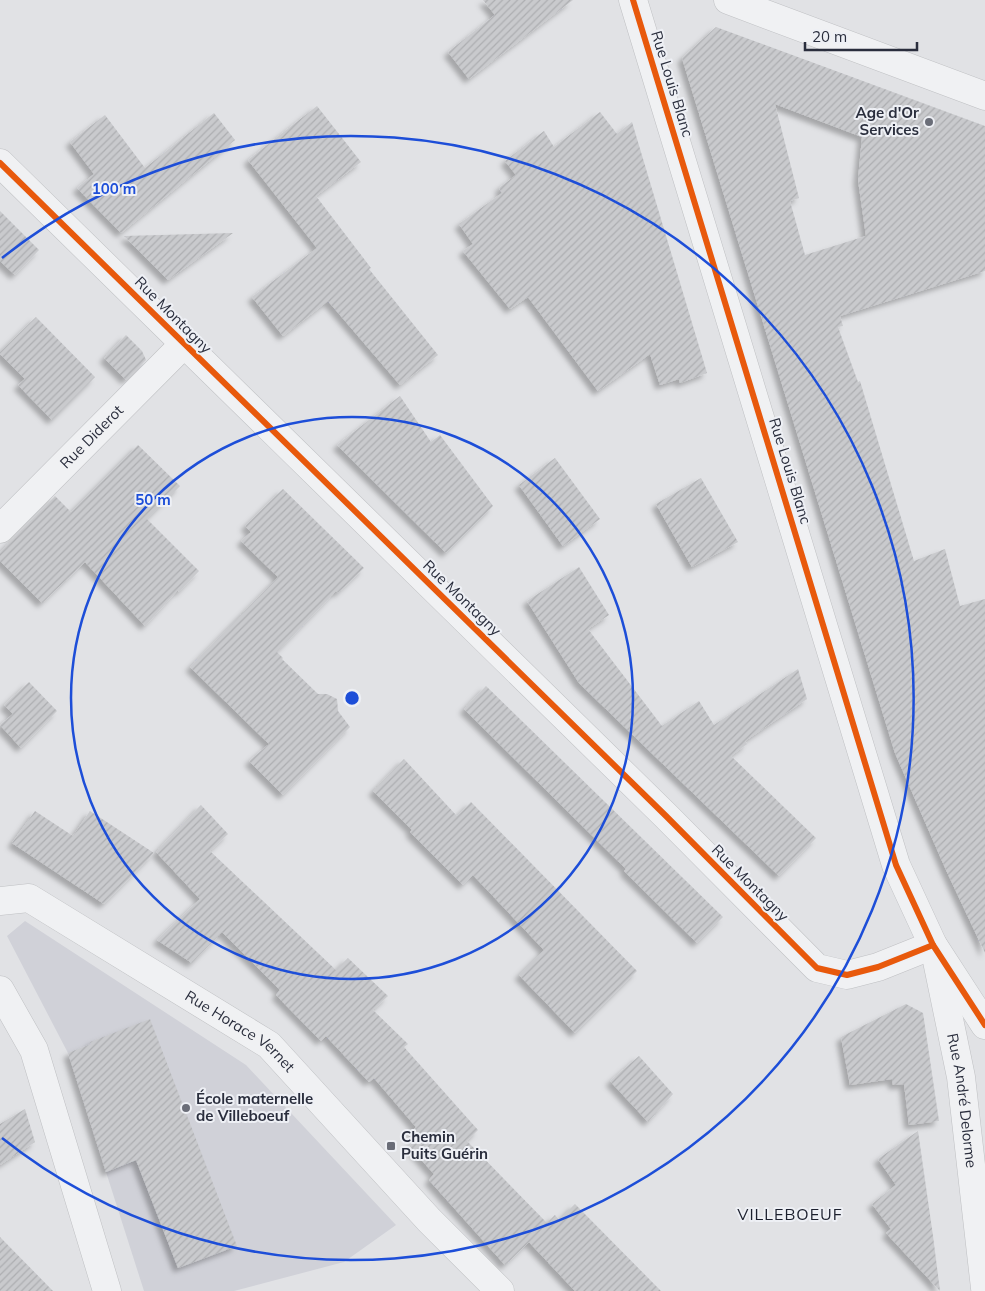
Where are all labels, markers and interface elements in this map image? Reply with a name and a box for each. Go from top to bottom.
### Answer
scale bar [805,20,918,52]
text: 20 m [812,27,847,46]
street label: Rue Louis Blanc [647,28,698,139]
place label: Age d'Or Services [856,103,919,139]
marker: Age d'Or Services [923,116,935,128]
text: 100 m [92,179,136,198]
street label: Rue Montagny [131,272,216,357]
street label: Rue Diderot [56,401,127,472]
street label: Rue Louis Blanc [765,415,816,526]
text: 50 m [135,490,171,509]
street label: Rue Montagny [419,556,505,640]
centre of rings [343,689,361,707]
street label: Rue Montagny [708,840,793,925]
street label: Rue Horace Vernet [182,986,299,1076]
street label: Rue André Delorme [943,1032,981,1169]
place label: École maternelle de Villeboeuf [196,1089,313,1125]
marker: École maternelle de Villeboeuf [180,1102,192,1114]
place label: Chemin Puits Guérin [401,1127,488,1163]
marker: Chemin Puits Guérin [385,1140,397,1152]
district label: VILLEBOEUF [737,1204,843,1224]

